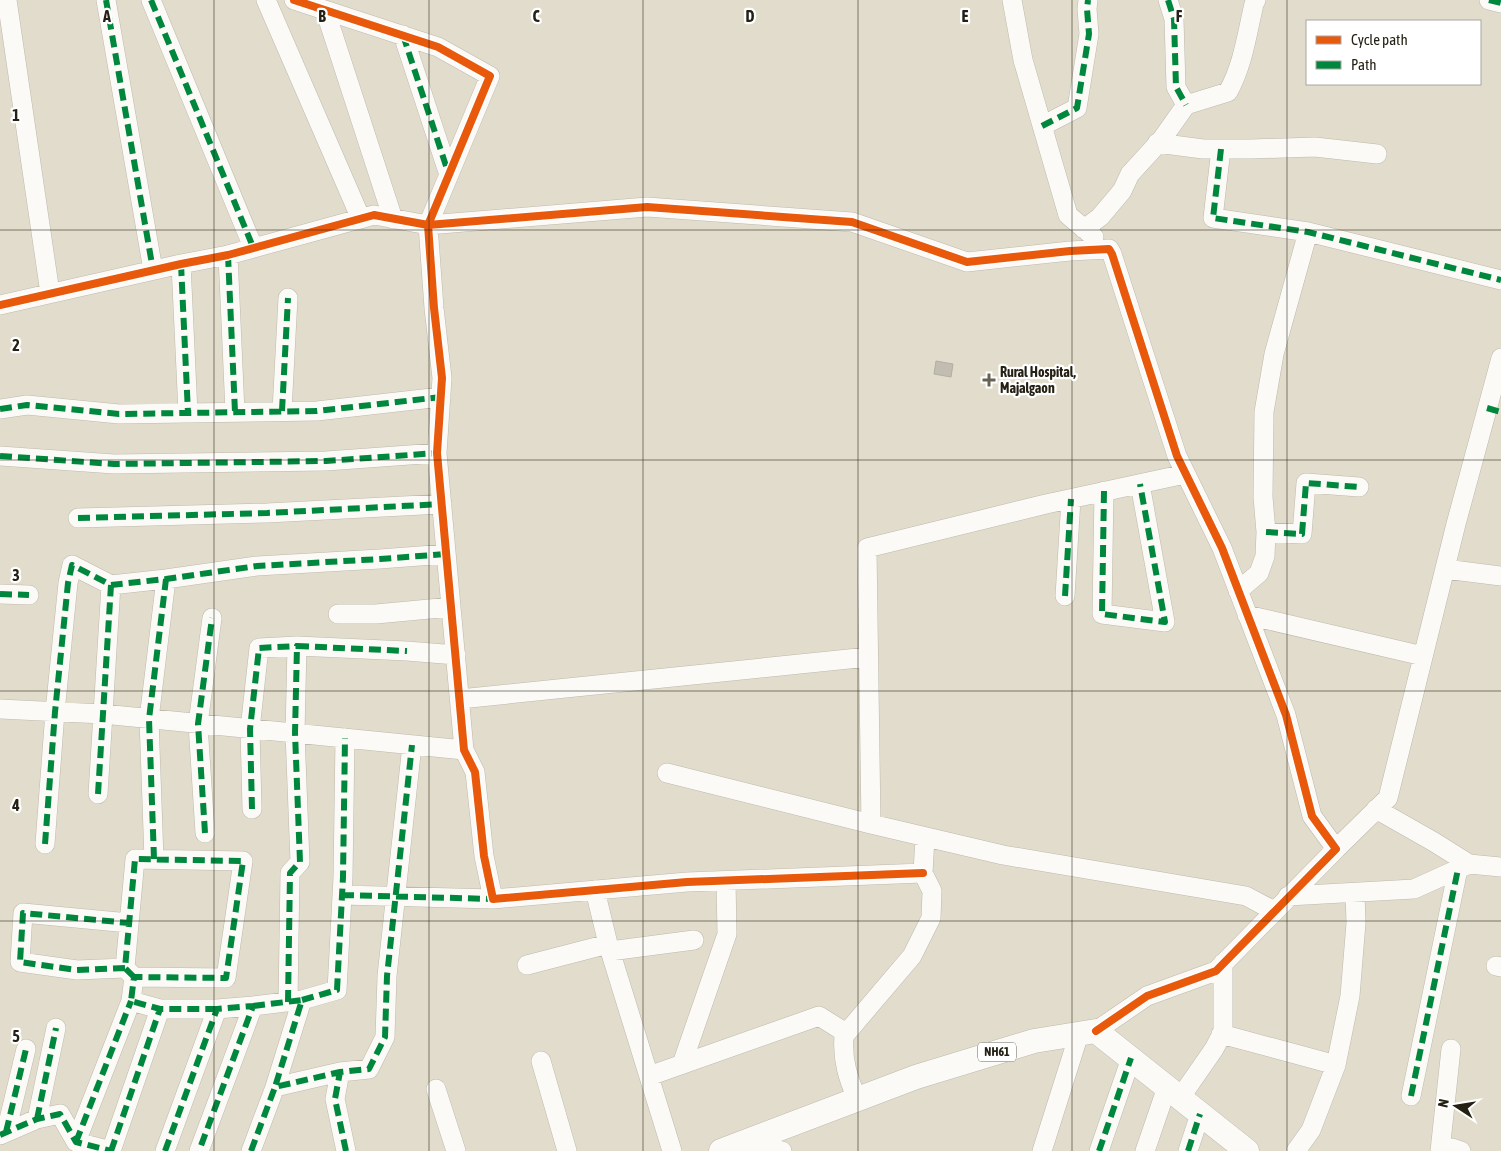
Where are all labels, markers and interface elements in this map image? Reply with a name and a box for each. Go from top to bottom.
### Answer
text: A [102,7,111,25]
text: B [318,7,326,25]
text: C [532,7,540,25]
text: D [746,7,755,25]
text: E [962,7,969,25]
text: F [1176,7,1183,25]
legend [1306,20,1481,85]
text: Cycle path [1351,31,1408,48]
text: Path [1351,56,1377,73]
text: 1 [12,106,20,124]
text: 2 [12,336,20,354]
place label: Rural Hospital, Majalgaon [1000,364,1077,396]
marker: Rural Hospital, Majalgaon [982,373,996,387]
text: 3 [12,566,20,584]
text: 4 [11,796,20,814]
text: 5 [12,1027,20,1045]
road number: NH61 [978,1042,1016,1062]
north arrow [1431,1081,1481,1131]
text: N [1435,1098,1452,1109]

